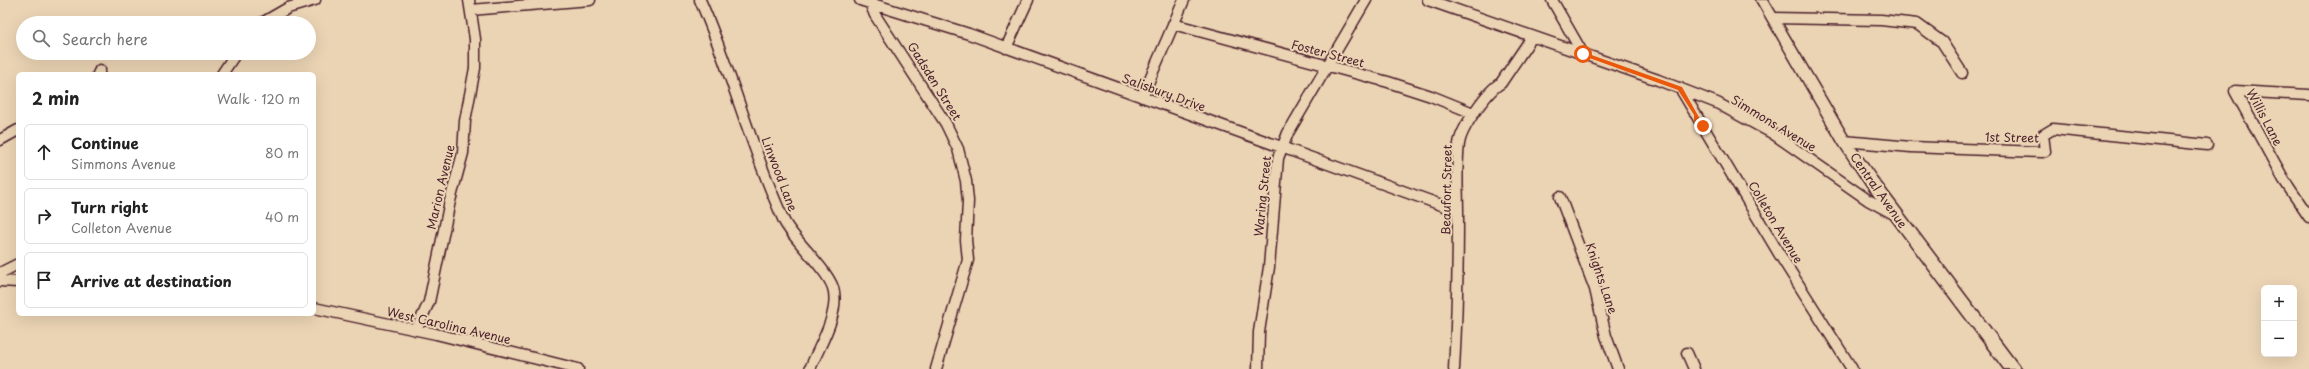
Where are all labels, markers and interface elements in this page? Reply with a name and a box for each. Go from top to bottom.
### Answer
search box [16,16,316,60]
icon: search [30,27,52,49]
text: Search here [62,27,148,50]
street label: Foster Street [1290,35,1367,71]
street label: Gadsden Street [904,38,966,124]
route start [1574,45,1592,63]
street label: Salisbury Drive [1120,69,1208,115]
text: 2 min [32,85,79,111]
street label: Willis Lane [2242,85,2288,149]
text: Walk · 120 m [217,89,300,108]
street label: Simmons Avenue [1728,90,1820,156]
route end [1694,117,1712,135]
street label: 1st Street [1985,128,2039,146]
text: Continue [71,131,139,154]
street label: Linwood Lane [757,134,803,214]
icon: ahead [33,141,55,163]
street label: Marion Avenue [421,142,459,231]
text: 80 m [265,143,299,162]
street label: Beaufort Street [1436,144,1456,236]
street label: Central Avenue [1846,148,1912,232]
text: Simmons Avenue [71,154,176,173]
street label: Waring Street [1249,155,1275,237]
street label: Colleton Avenue [1744,177,1808,267]
text: Turn right [71,195,148,218]
icon: right [33,205,55,227]
text: 40 m [265,207,299,226]
text: Colleton Avenue [71,218,172,237]
street label: Knights Lane [1581,240,1623,316]
icon: arrive [33,269,55,291]
text: Arrive at destination [71,269,232,292]
map controls [2261,285,2297,357]
button: + [2261,285,2297,321]
street label: West Carolina Avenue [385,302,513,348]
button: − [2261,321,2297,357]

